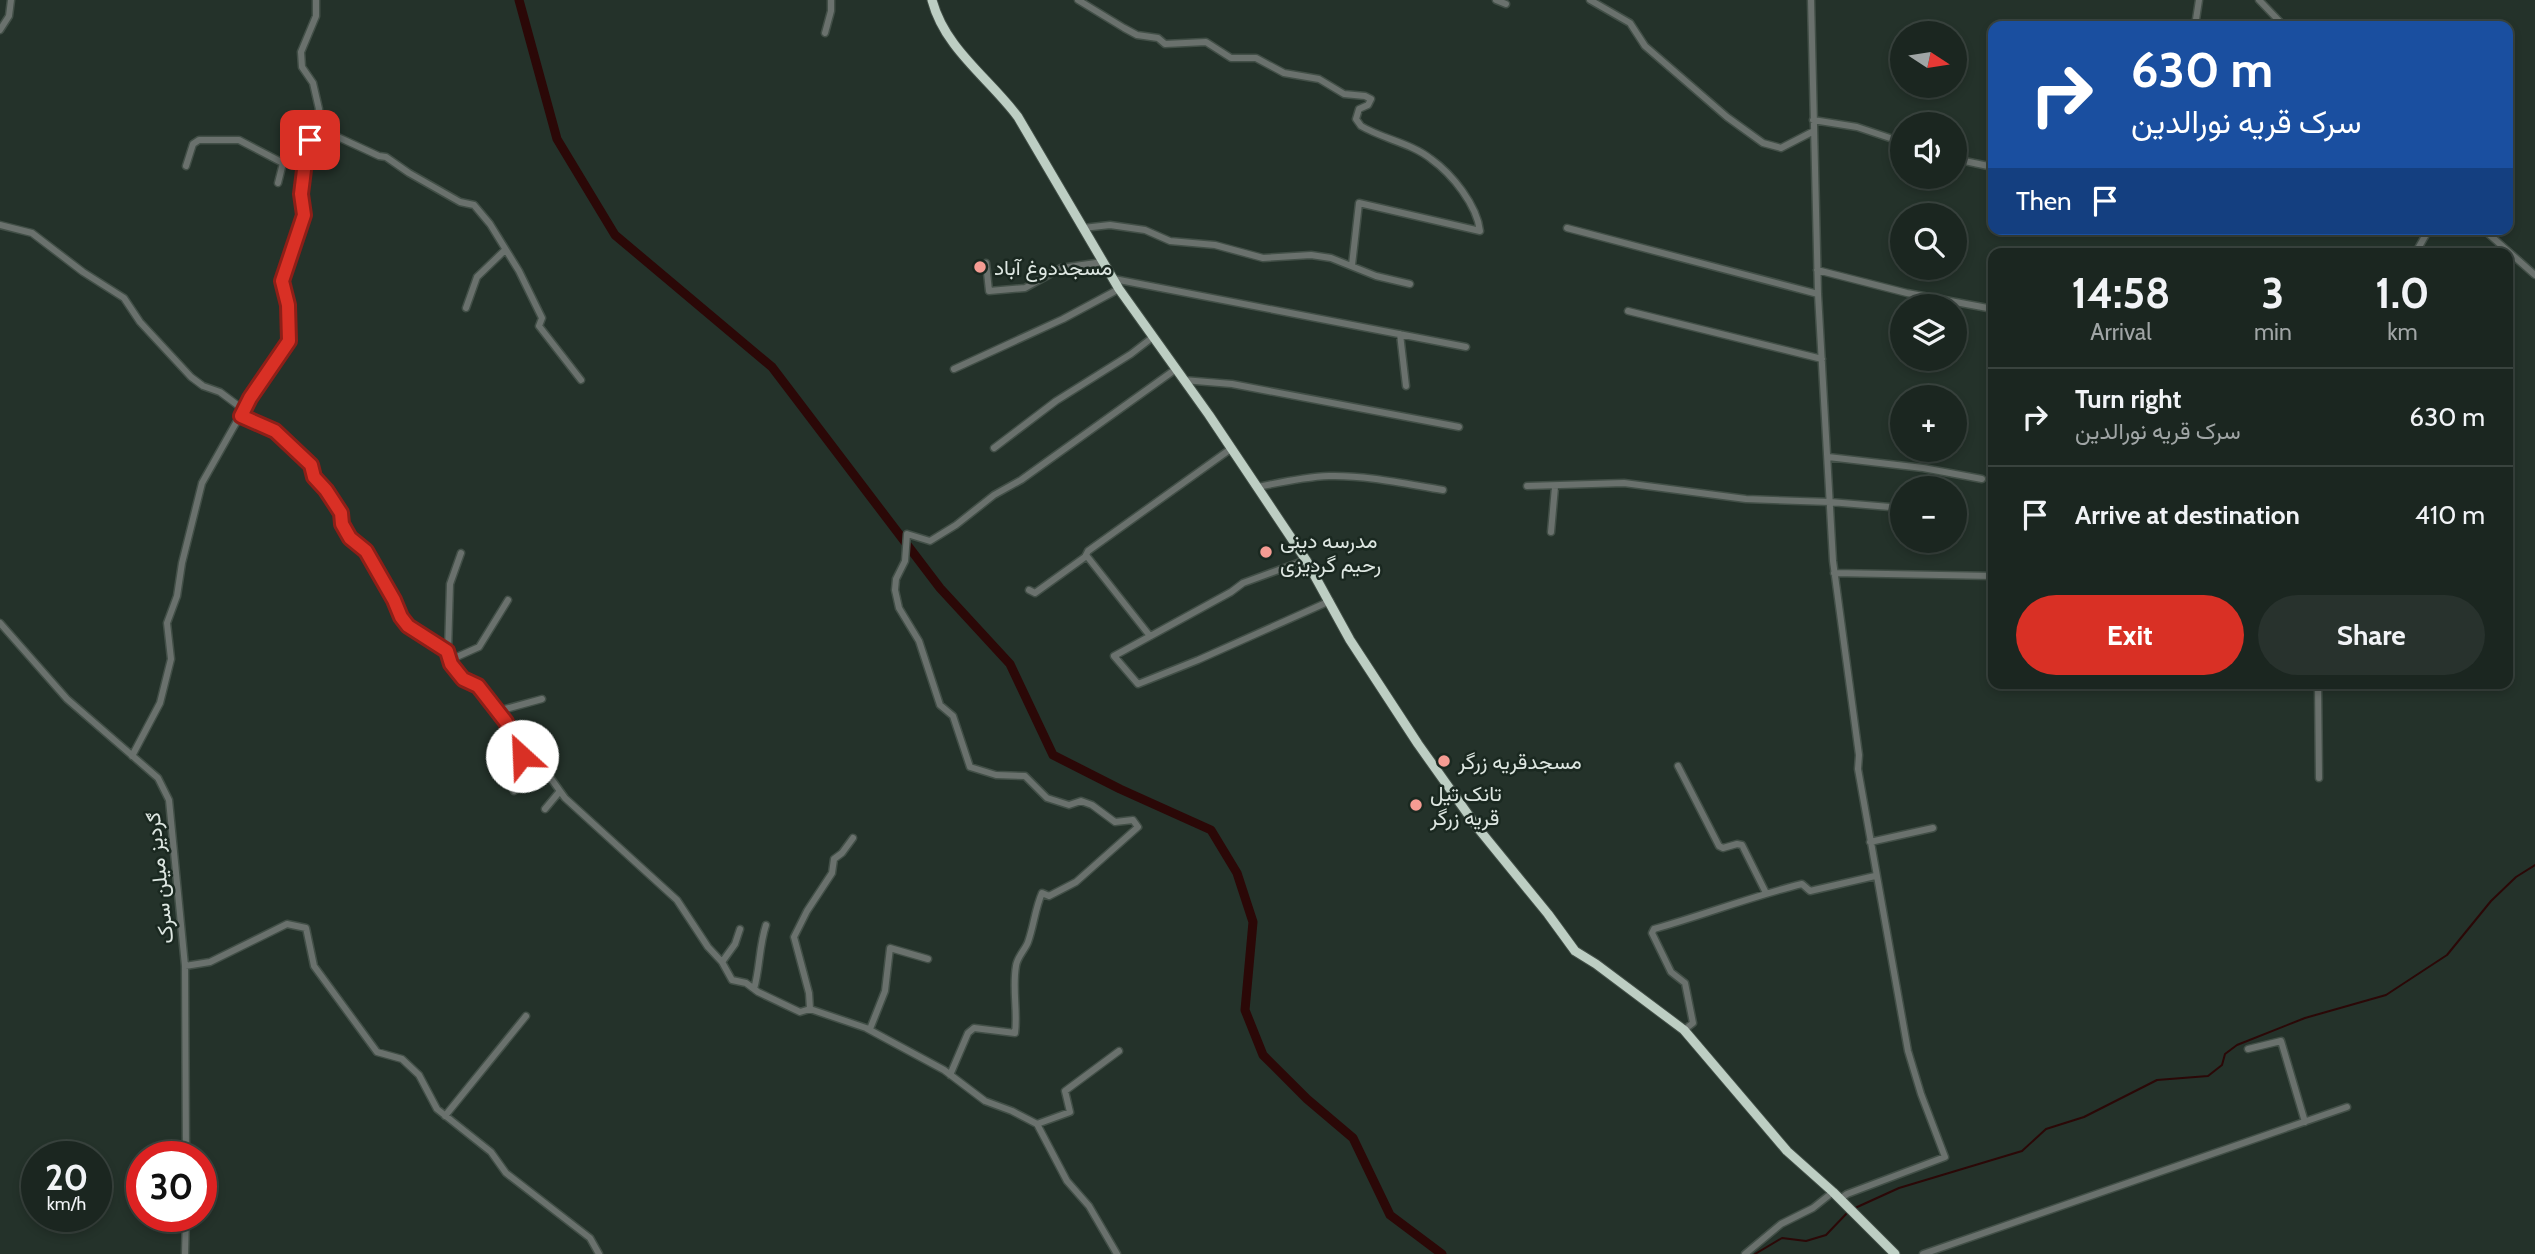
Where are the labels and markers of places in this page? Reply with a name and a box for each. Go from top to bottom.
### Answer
pin [280,110,340,170]
place label: مسجددوغ آباد [994,255,1112,282]
marker: مسجددوغ آباد [972,259,988,275]
place label: مدرسه دینی رحیم گردیزی [1280,528,1381,579]
marker: مدرسه دینی رحیم گردیزی [1258,544,1274,560]
place label: مسجدقریه زرگر [1457,749,1582,775]
marker: مسجدقریه زرگر [1436,753,1452,769]
place label: تانک تیل قریه زرگر [1429,781,1502,831]
marker: تانک تیل قریه زرگر [1408,797,1424,813]

